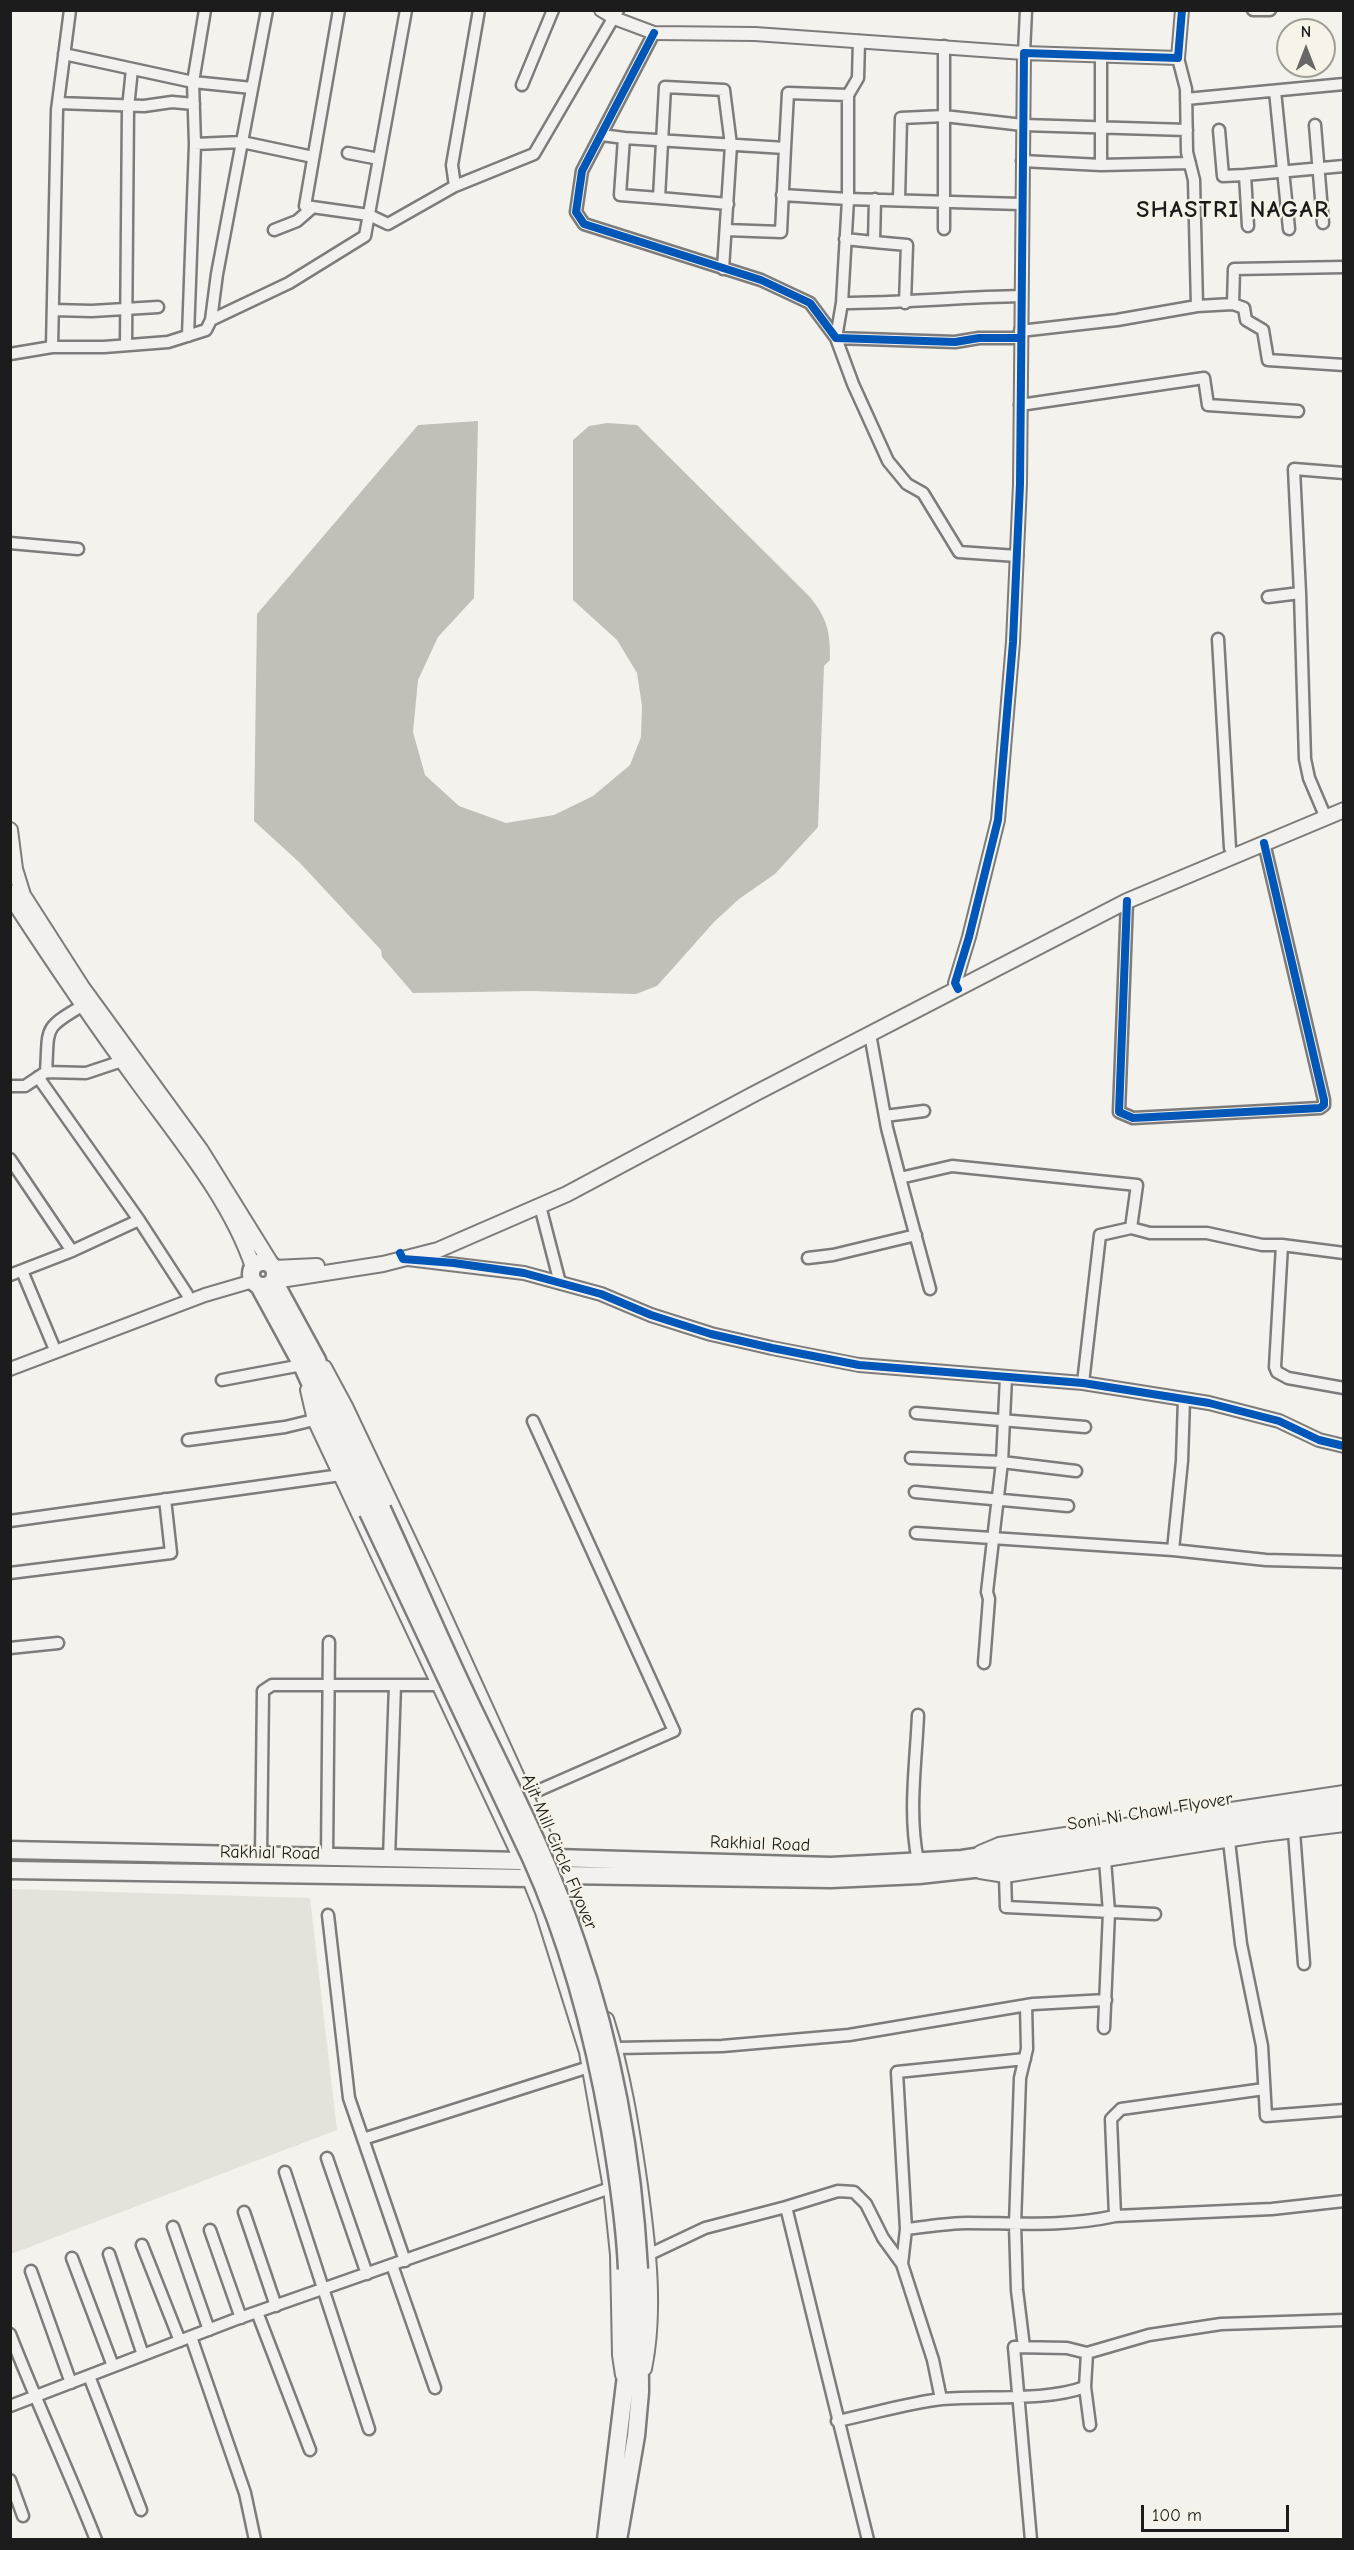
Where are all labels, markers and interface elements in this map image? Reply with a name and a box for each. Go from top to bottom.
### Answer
north arrow [1276,18,1336,78]
text: N [1301,23,1311,41]
district label: SHASTRI NAGAR [1136,196,1330,224]
street label: Ajit Mill Circle Flyover [516,1771,602,1933]
street label: Soni Ni Chawl Flyover [1066,1788,1234,1836]
street label: Rakhial Road [709,1831,811,1857]
street label: Rakhial Road [220,1841,320,1865]
scale bar [1144,2493,1292,2531]
text: 100 m [1152,2505,1202,2526]

